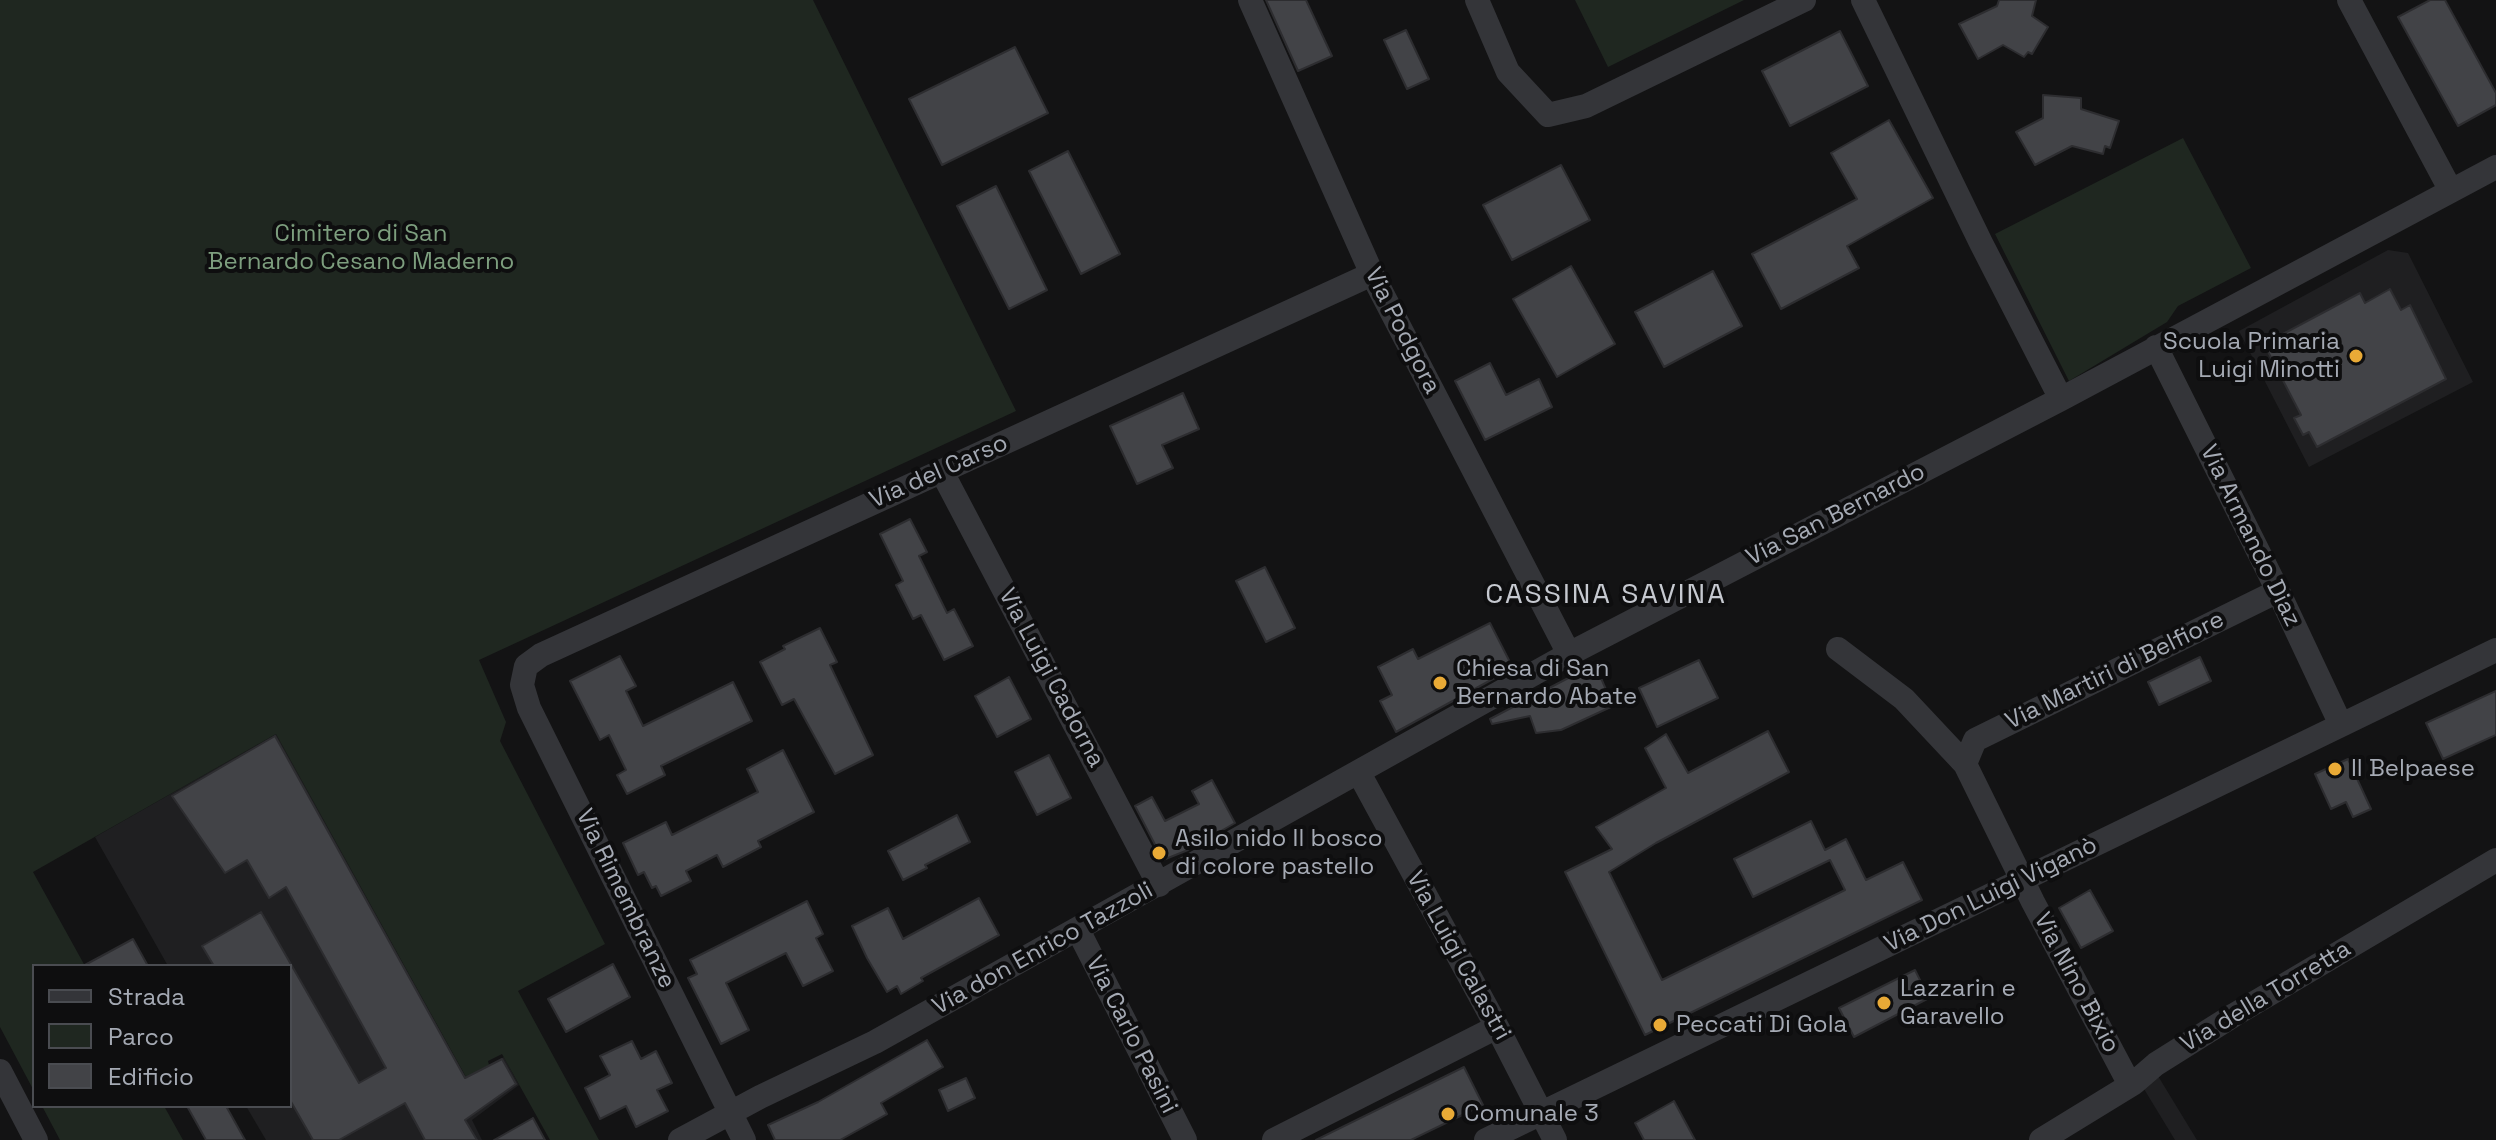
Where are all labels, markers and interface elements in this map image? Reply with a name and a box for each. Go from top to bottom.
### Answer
park label: Cimitero di San Bernardo Cesano Maderno [208,220,514,276]
street label: Via Podgora [1358,263,1446,399]
place label: Scuola Primaria Luigi Minotti [2163,328,2340,384]
marker: Scuola Primaria Luigi Minotti [2347,347,2365,365]
street label: Via del Carso [866,429,1012,515]
street label: Via Armando Diaz [2194,440,2306,632]
street label: Via San Bernardo [1742,458,1930,572]
district label: CASSINA SAVINA [1485,578,1727,612]
street label: Via Luigi Cadorna [992,584,1110,772]
street label: Via Martiri di Belfiore [2001,606,2229,736]
place label: Chiesa di San Bernardo Abate [1456,655,1637,711]
marker: Chiesa di San Bernardo Abate [1431,674,1449,692]
place label: Il Belpaese [2351,755,2475,783]
marker: Il Belpaese [2326,760,2344,778]
street label: Via Rimembranze [569,805,681,993]
place label: Asilo nido Il bosco di colore pastello [1175,825,1383,881]
street label: Via Don Luigi Viganò [1880,831,2102,959]
marker: Asilo nido Il bosco di colore pastello [1150,844,1168,862]
street label: Via Luigi Calastri [1400,866,1516,1046]
street label: Via don Enrico Tazzoli [928,876,1158,1022]
street label: Via Nino Bixio [2027,908,2125,1058]
street label: Via della Torretta [2176,935,2356,1059]
street label: Via Carlo Pasini [1079,951,1183,1119]
legend [32,964,292,1108]
place label: Lazzarin e Garavello [1900,975,2016,1031]
text: Strada [108,981,185,1012]
marker: Lazzarin e Garavello [1875,994,1893,1012]
place label: Peccati Di Gola [1676,1011,1847,1039]
marker: Peccati Di Gola [1651,1016,1669,1034]
text: Parco [108,1021,174,1052]
text: Edificio [108,1061,194,1092]
place label: Comunale 3 [1464,1100,1599,1128]
marker: Comunale 3 [1439,1105,1457,1123]

